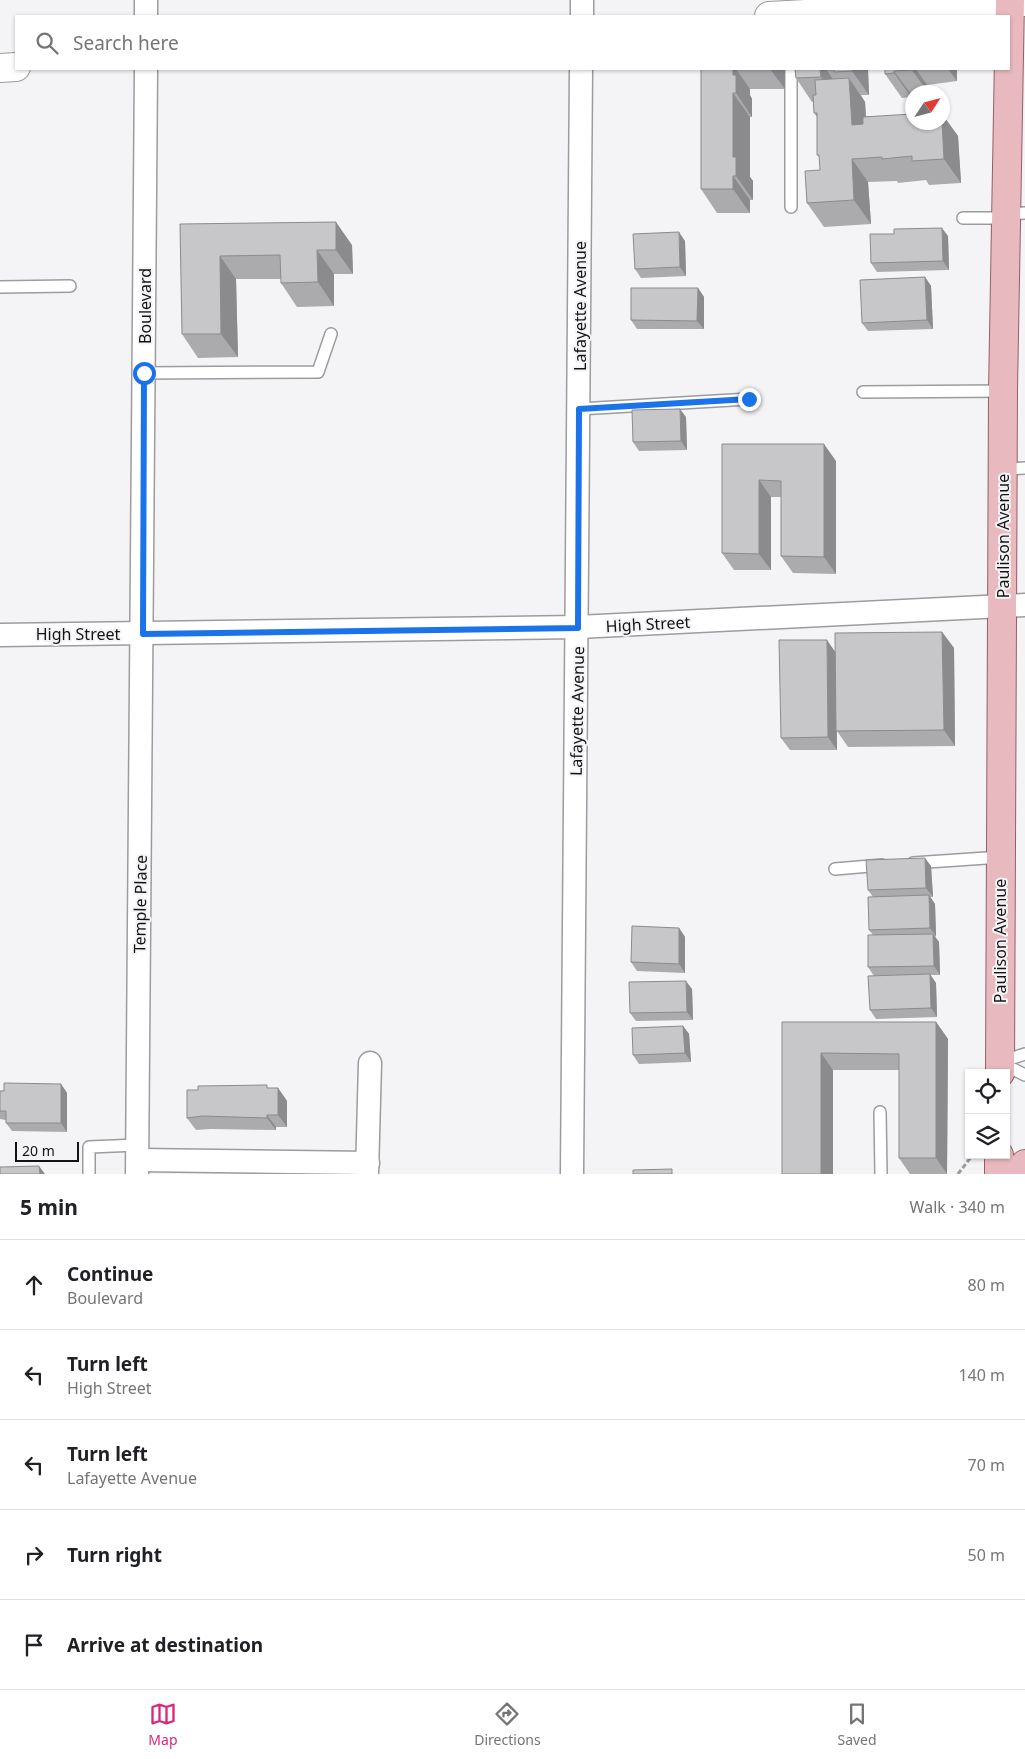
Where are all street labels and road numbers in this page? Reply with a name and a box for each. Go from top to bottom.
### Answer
street label: Lafayette Avenue [569,241,591,371]
street label: Boulevard [134,268,156,344]
street label: Paulison Avenue [992,474,1014,598]
street label: High Street [605,611,691,637]
street label: High Street [36,623,120,645]
street label: Lafayette Avenue [565,646,589,776]
street label: Temple Place [128,855,152,953]
street label: Paulison Avenue [989,879,1011,1003]

